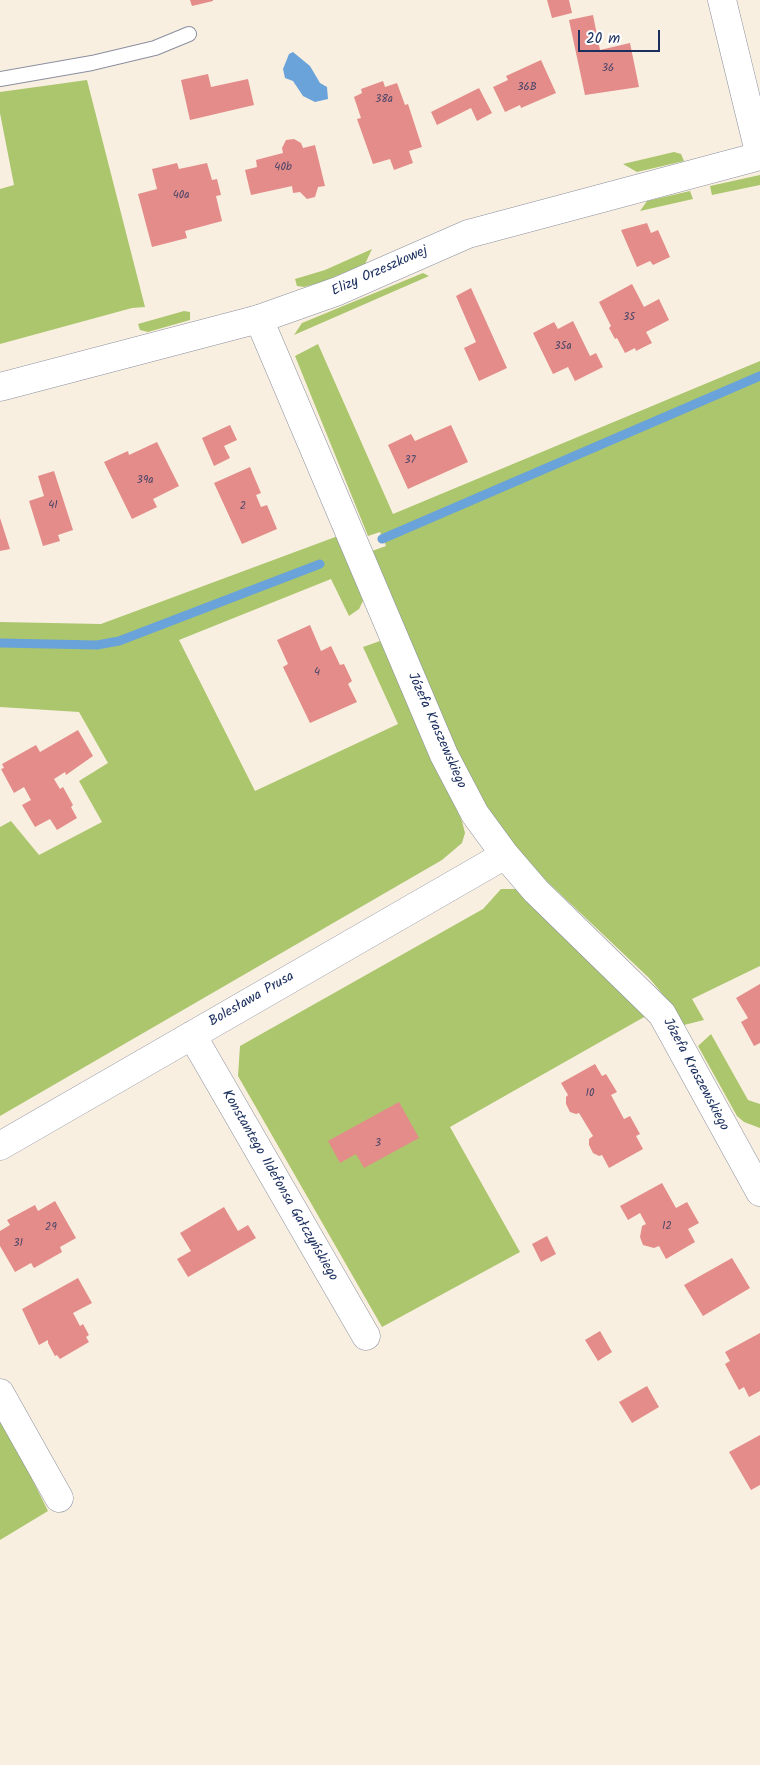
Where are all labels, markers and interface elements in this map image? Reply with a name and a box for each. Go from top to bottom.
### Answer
scale bar [580,20,662,52]
text: 20 m [586,27,620,51]
house number: 36 [602,62,614,76]
house number: 36B [517,81,537,95]
house number: 38a [375,93,393,107]
house number: 40b [274,161,292,175]
house number: 40a [173,189,189,203]
street label: Elizy Orzeszkowej [329,243,431,301]
house number: 35 [623,311,635,325]
house number: 35a [554,340,572,354]
house number: 37 [404,454,416,468]
house number: 39a [137,474,153,488]
house number: 41 [48,499,58,513]
house number: 2 [240,500,246,514]
house number: 4 [314,666,320,680]
street label: Józefa Kraszewskiego [403,670,469,792]
street label: Bolesława Prusa [206,969,298,1031]
street label: Józefa Kraszewskiego [658,1016,732,1134]
street label: Konstantego Ildefonsa Gałczyńskiego [217,1087,341,1285]
house number: 10 [586,1087,594,1101]
house number: 3 [375,1137,381,1151]
house number: 12 [662,1220,672,1234]
house number: 29 [45,1221,57,1235]
house number: 31 [13,1237,23,1251]

